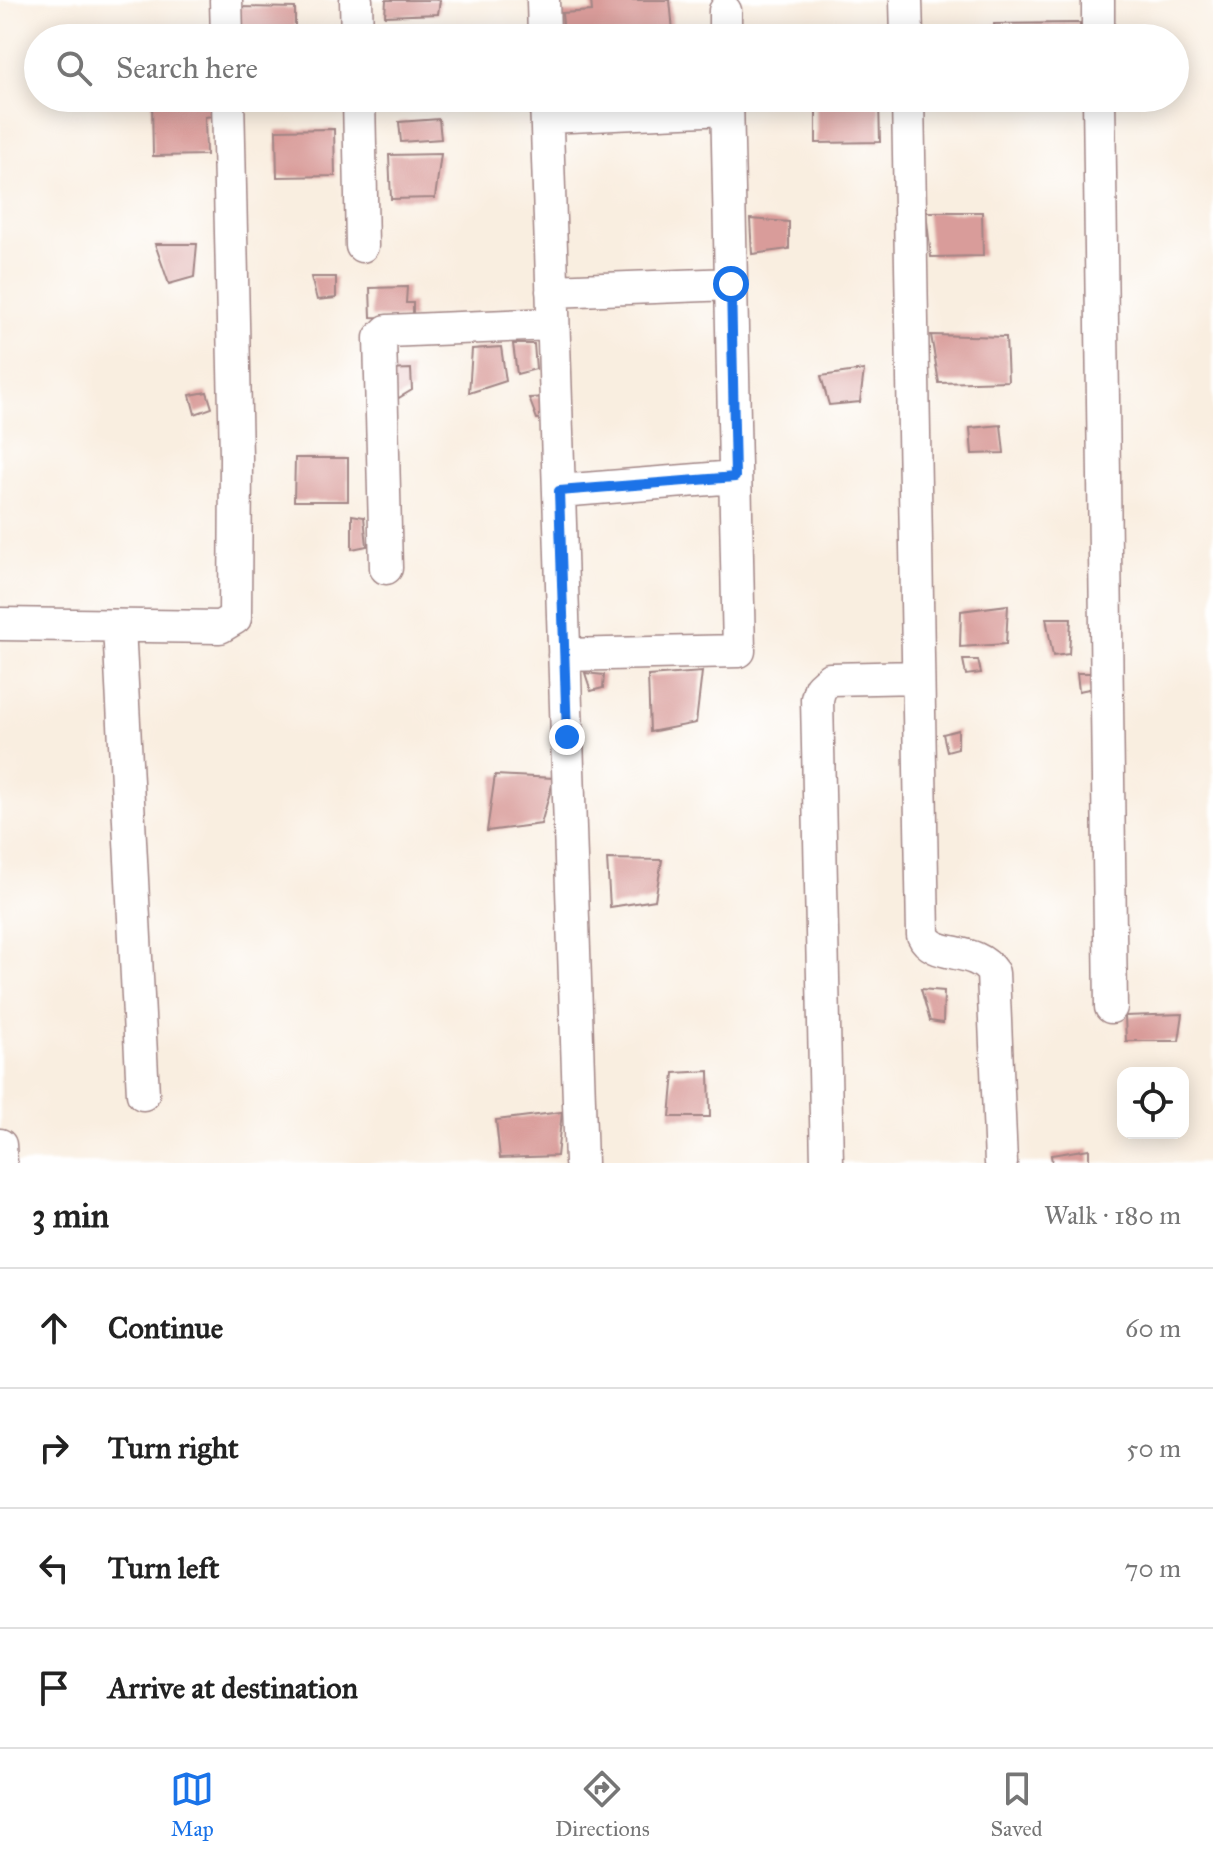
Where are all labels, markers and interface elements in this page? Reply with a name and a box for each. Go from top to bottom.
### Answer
search box [24,24,1189,112]
icon: search [52,46,96,90]
text: Search here [116,50,258,86]
route start [713,266,749,302]
route end [549,719,585,755]
map controls [1117,1067,1189,1139]
button: locate [1117,1067,1189,1139]
text: 3 min [32,1195,109,1236]
text: Walk · 180 m [1044,1199,1181,1231]
icon: ahead [32,1306,76,1350]
text: Continue [108,1310,223,1346]
text: 60 m [1125,1312,1181,1344]
icon: right [32,1426,76,1470]
text: Turn right [108,1430,239,1466]
text: 50 m [1126,1432,1181,1464]
icon: left [32,1546,76,1590]
text: Turn left [108,1550,219,1586]
text: 70 m [1125,1552,1181,1584]
icon: arrive [32,1666,76,1710]
text: Arrive at destination [108,1670,358,1706]
tab: Map [170,1767,214,1842]
tab: Directions [555,1767,650,1842]
tab: Saved [990,1767,1043,1842]

